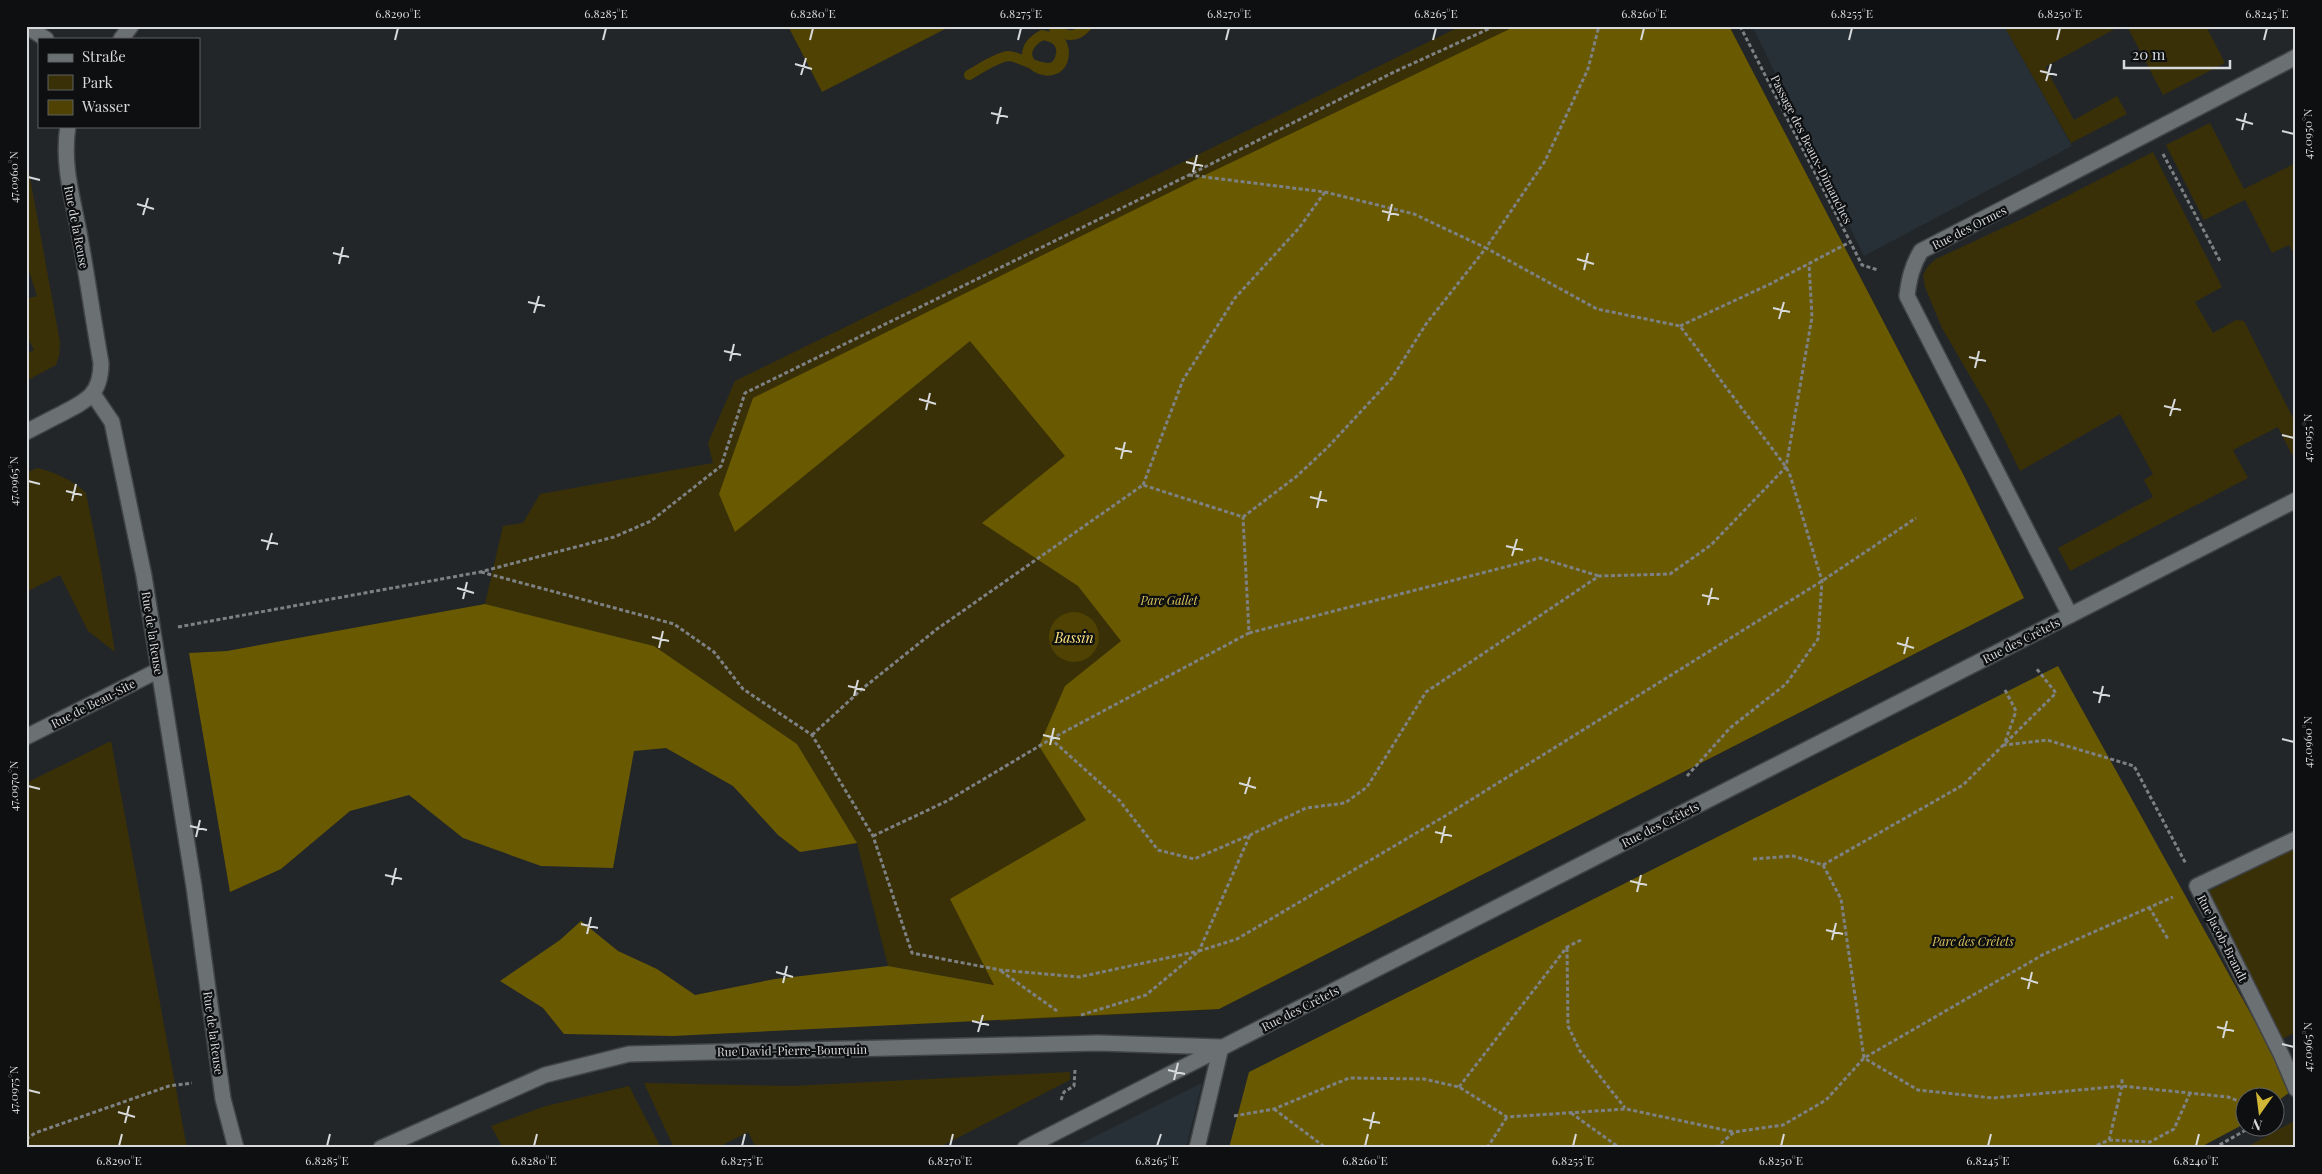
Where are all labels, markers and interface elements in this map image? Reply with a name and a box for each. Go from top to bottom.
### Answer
text: 6.8290°E [375,5,421,21]
text: 6.8285°E [584,5,628,21]
text: 6.8280°E [790,5,836,21]
text: 6.8275°E [1000,5,1042,21]
text: 6.8270°E [1207,5,1251,21]
text: 6.8265°E [1414,5,1458,21]
text: 6.8260°E [1621,5,1667,21]
text: 6.8255°E [1831,5,1873,21]
text: 6.8250°E [2038,5,2082,21]
text: 6.8245°E [2245,5,2289,21]
legend [38,38,200,128]
scale bar [2124,38,2231,70]
text: 20 m [2132,44,2166,64]
text: Straße [82,46,126,66]
text: Park [82,72,114,92]
street label: Passage des Beaux-Dimanches [1767,72,1857,226]
text: Wasser [81,96,130,116]
text: 47.0950°N [2299,108,2315,159]
text: 47.0960°N [5,150,21,203]
street label: Rue de la Reuse [61,184,93,270]
street label: Rue des Ormes [1929,201,2009,253]
text: 47.0955°N [2299,413,2315,462]
text: 47.0965°N [5,455,21,506]
street label: Rue de la Reuse [139,590,167,676]
park label: Parc Gallet [1140,592,1198,608]
street label: Rue des Crêtets [1980,614,2062,666]
water label: Bassin [1053,628,1094,647]
street label: Rue de Beau-Site [48,675,138,731]
text: 47.0960°N [2299,715,2315,768]
text: 47.0970°N [5,760,21,811]
street label: Rue des Crêtets [1619,798,1701,850]
street label: Rue Jacob-Brandt [2194,892,2252,985]
park label: Parc des Crêtets [1931,933,2014,949]
street label: Rue des Crêtets [1259,982,1341,1034]
street label: Rue de la Reuse [200,990,228,1076]
text: 47.0965°N [2299,1021,2315,1072]
street label: Rue David-Pierre-Bourquin [717,1041,867,1059]
text: 47.0975°N [5,1065,21,1114]
north arrow [2234,1086,2284,1136]
text: N [2250,1115,2264,1136]
text: 6.8290°E [96,1152,142,1168]
text: 6.8285°E [305,1152,349,1168]
text: 6.8280°E [511,1152,557,1168]
text: 6.8275°E [721,1152,763,1168]
text: 6.8270°E [928,1152,972,1168]
text: 6.8265°E [1135,1152,1179,1168]
text: 6.8260°E [1342,1152,1388,1168]
text: 6.8255°E [1552,1152,1594,1168]
text: 6.8250°E [1759,1152,1803,1168]
text: 6.8245°E [1966,1152,2010,1168]
text: 6.8240°E [2173,1152,2219,1168]

